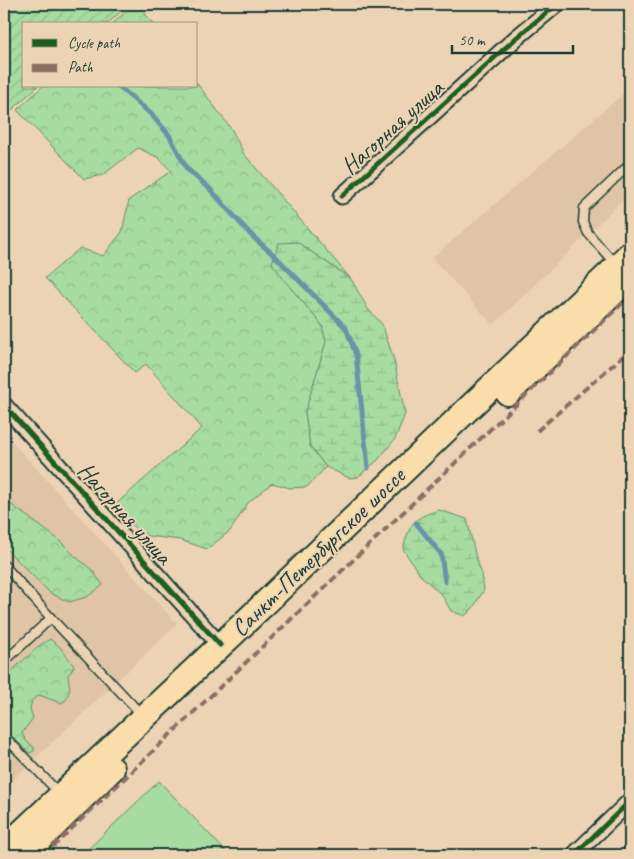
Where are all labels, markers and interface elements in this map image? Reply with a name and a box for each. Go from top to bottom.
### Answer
legend [22,22,198,88]
scale bar [452,22,573,54]
text: 50 m [459,31,486,50]
text: Cycle path [68,34,120,53]
text: Path [68,58,94,77]
street label: Нагорная улица [335,72,451,181]
street label: Нагорная улица [71,456,180,572]
street label: Санкт-Петербургское шоссе [225,460,413,643]

